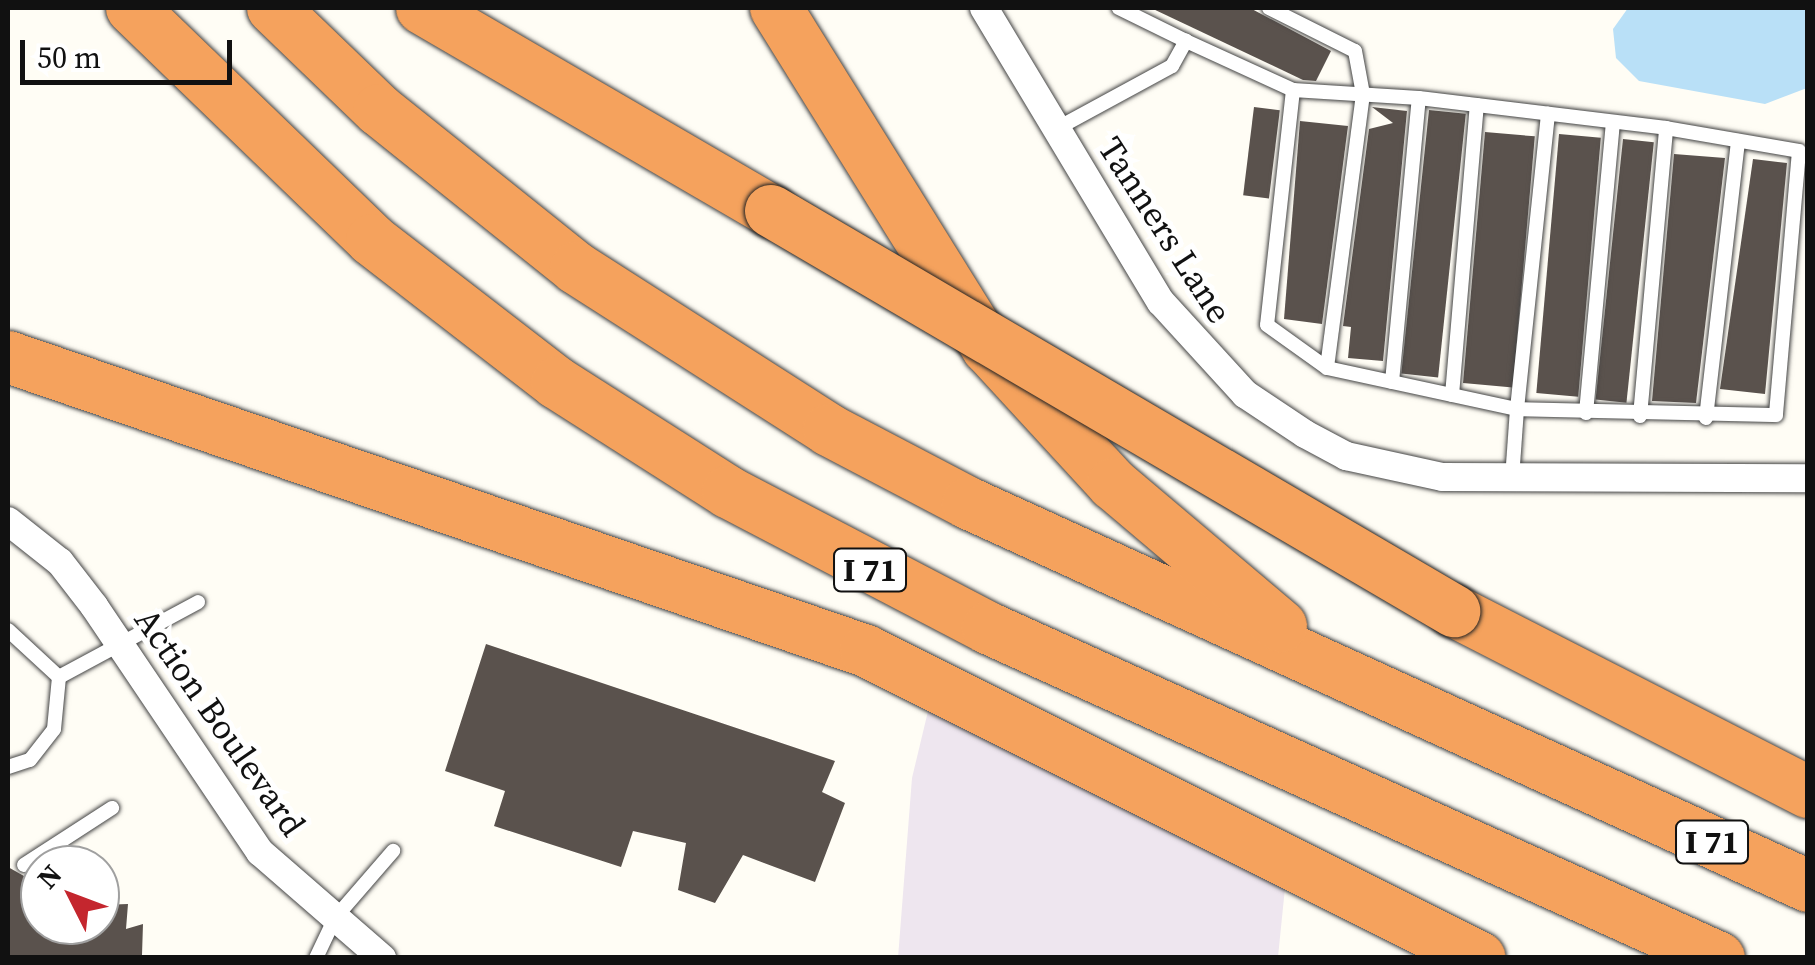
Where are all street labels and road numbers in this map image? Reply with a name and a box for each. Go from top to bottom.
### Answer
street label: Tanners Lane [1089,129,1241,331]
road number: I 71 [832,543,908,597]
street label: Action Boulevard [126,600,314,844]
road number: I 71 [1674,815,1750,869]

